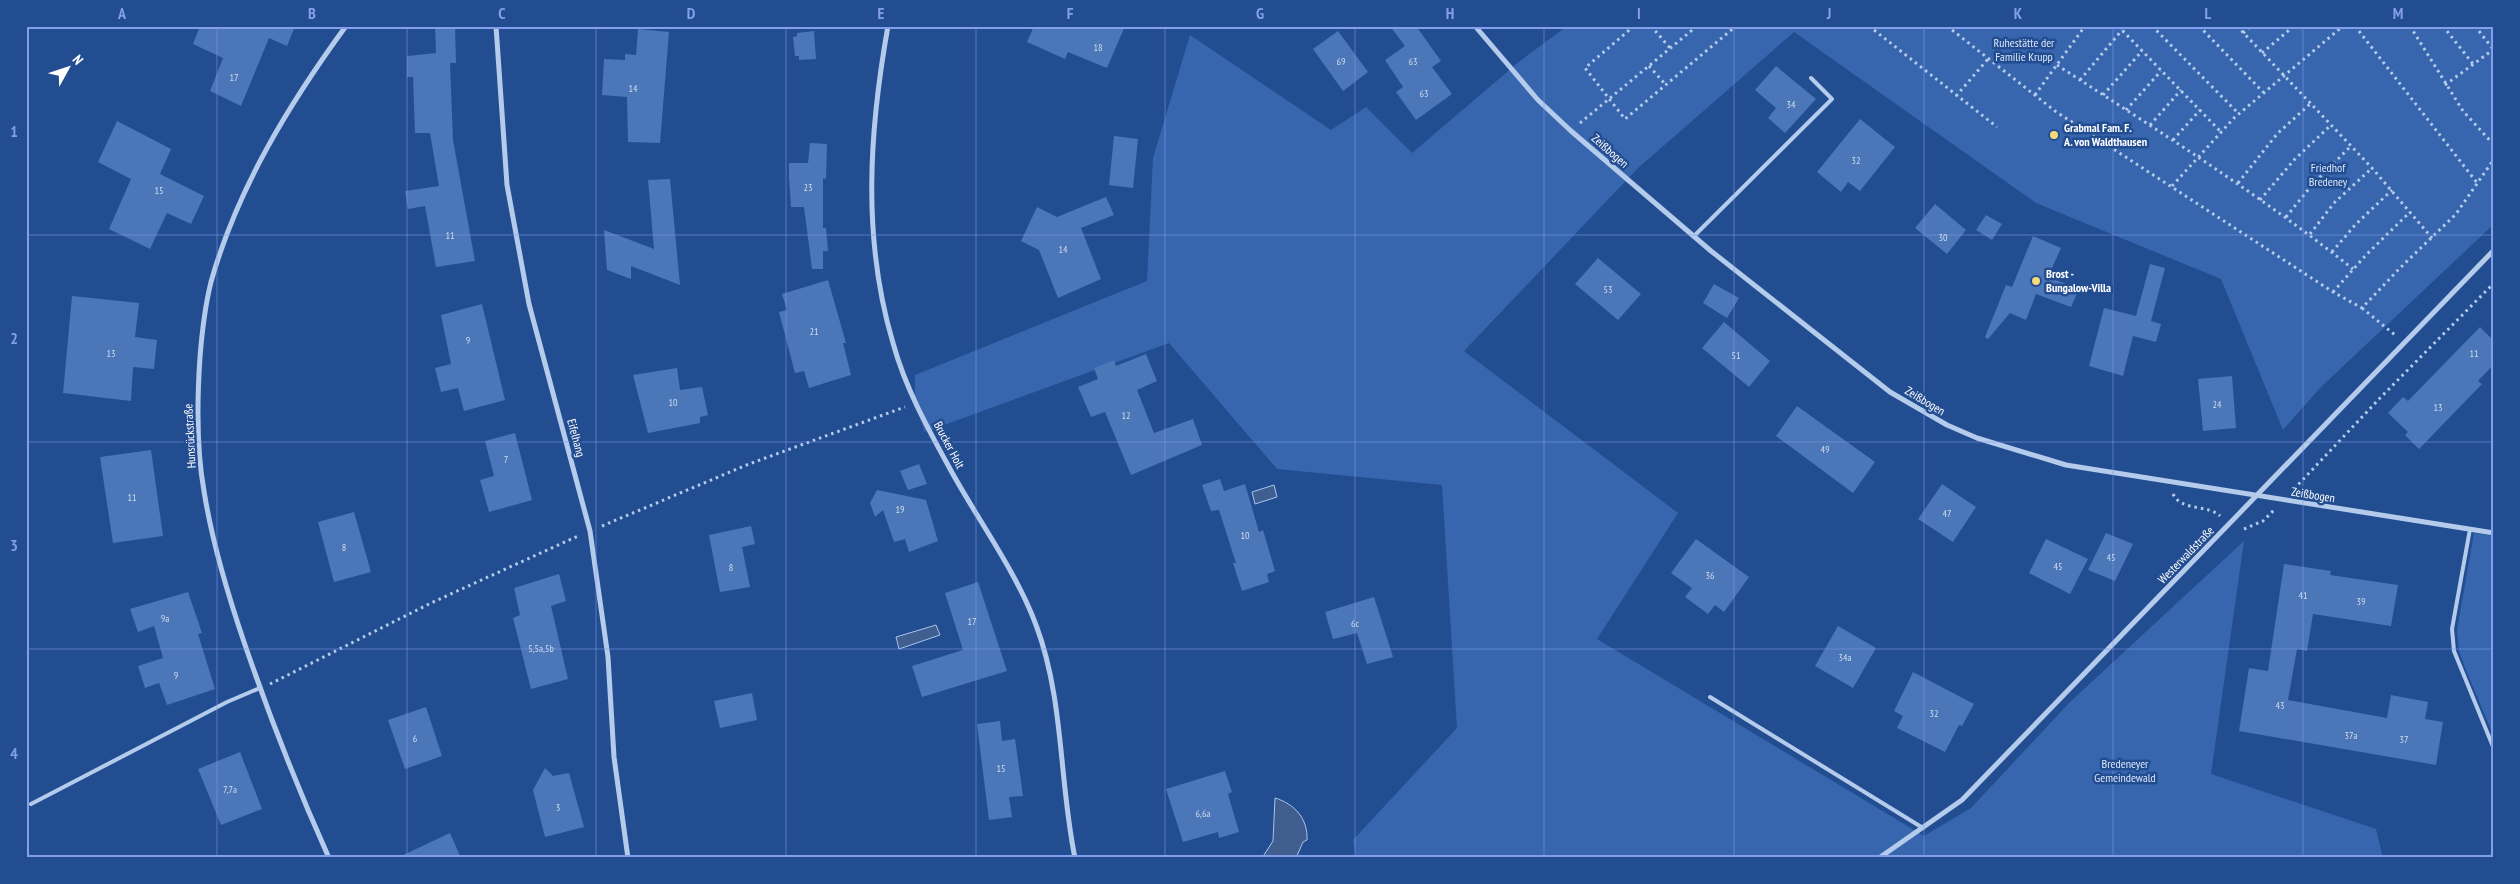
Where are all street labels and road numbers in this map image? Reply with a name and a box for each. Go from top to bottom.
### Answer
street label: Zeißbogen [1589,131,1632,171]
street label: Zeißbogen [1903,383,1948,418]
street label: Hunsrückstraße [180,403,199,469]
street label: Eifelhang [564,417,589,459]
street label: Brucker Holt [931,419,968,472]
street label: Zeißbogen [2290,484,2336,505]
street label: Westerwaldstraße [2154,523,2217,587]

